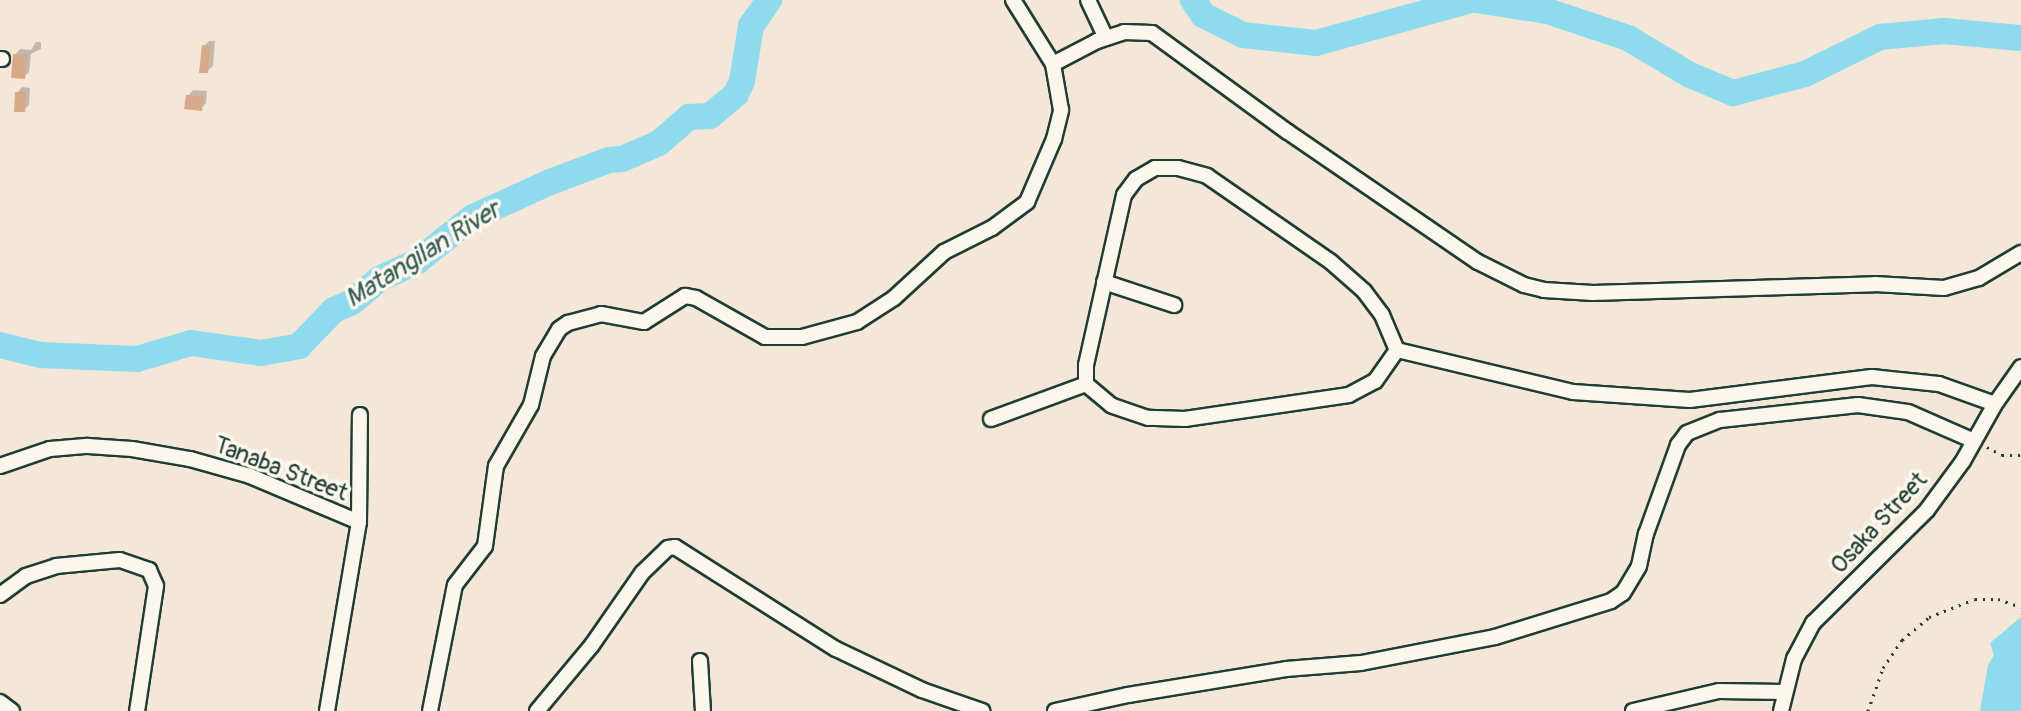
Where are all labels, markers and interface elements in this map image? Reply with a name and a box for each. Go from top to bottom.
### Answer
water label: Matangilan River [340,195,506,315]
street label: Tanaba Street [210,430,352,508]
street label: Osaka Street [1825,466,1933,580]

